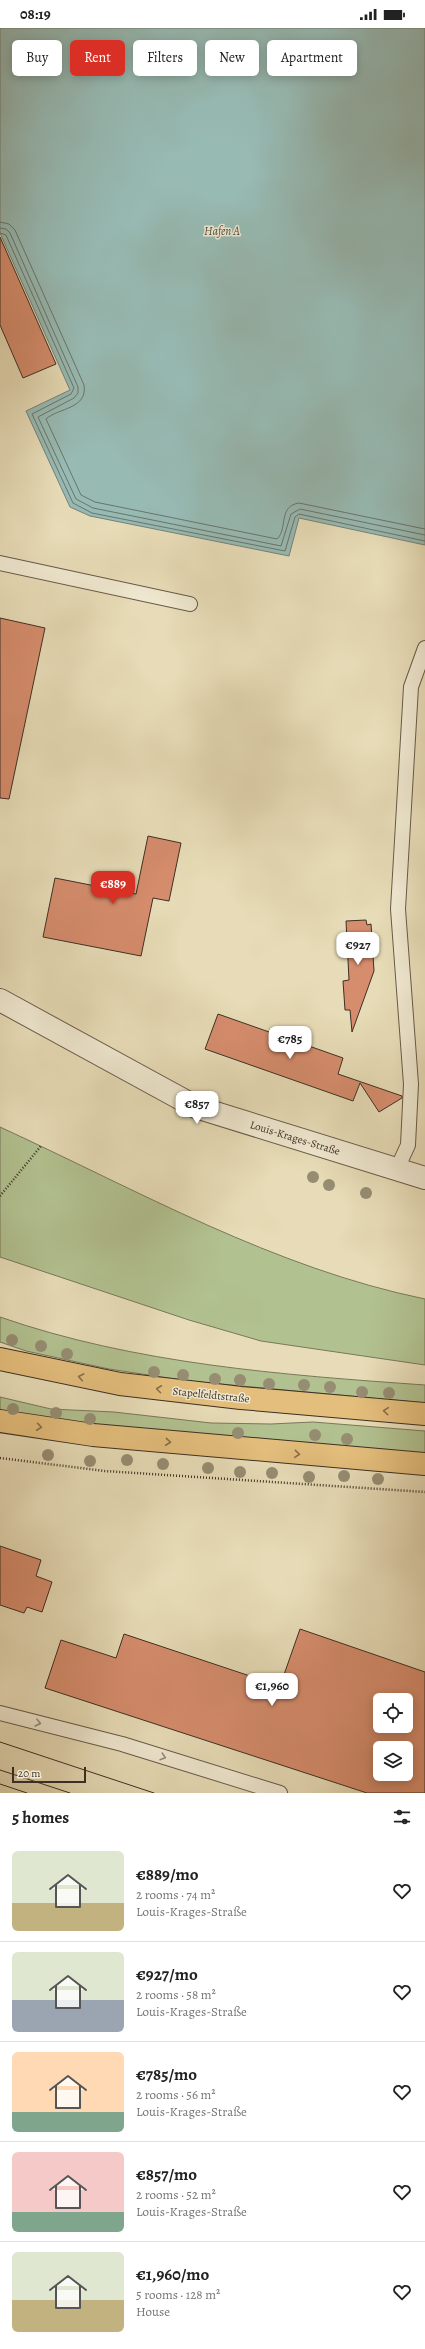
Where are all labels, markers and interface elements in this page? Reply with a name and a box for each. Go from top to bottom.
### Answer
text: 08:19 [20,4,51,24]
chip: Buy [12,40,62,76]
chip: Rent [70,40,125,76]
chip: Filters [133,40,197,76]
chip: New [205,40,259,76]
chip: Apartment [267,40,357,76]
water label: Hafen A [204,223,240,239]
pin: €889 [89,871,137,905]
text: €889 [100,875,126,892]
pin: €927 [334,932,382,966]
text: €927 [345,936,371,953]
pin: €785 [266,1026,314,1060]
text: €785 [278,1030,302,1047]
pin: €857 [173,1091,221,1125]
text: €857 [185,1095,209,1112]
street label: Louis-Krages-Straße [248,1117,342,1159]
one-way arrow [78,1373,84,1382]
street label: Stapelfeldtstraße [172,1384,250,1407]
one-way arrow [156,1385,162,1394]
one-way arrow [383,1407,389,1416]
one-way arrow [36,1422,42,1431]
one-way arrow [165,1437,171,1446]
one-way arrow [294,1449,300,1458]
pin: €1,960 [239,1673,305,1707]
text: €1,960 [255,1677,289,1694]
map controls [373,1693,413,1781]
button: locate [373,1693,413,1733]
one-way arrow [34,1718,41,1727]
button: layers [373,1741,413,1781]
one-way arrow [160,1752,167,1761]
scale bar [12,1765,86,1784]
text: 20 m [18,1766,40,1781]
text: 5 homes [12,1806,69,1829]
icon: filters [391,1806,413,1828]
text: €889/mo [136,1863,199,1886]
icon: home [44,1867,92,1915]
icon: heart [391,1880,413,1902]
text: 2 rooms · 74 m² [136,1886,215,1903]
text: Louis-Krages-Straße [136,1903,247,1920]
text: €927/mo [136,1963,198,1986]
icon: home [44,1968,92,2016]
icon: heart [391,1981,413,2003]
text: 2 rooms · 58 m² [136,1986,216,2003]
text: Louis-Krages-Straße [136,2003,247,2020]
text: €785/mo [136,2063,197,2086]
icon: home [44,2068,92,2116]
icon: heart [391,2081,413,2103]
text: 2 rooms · 56 m² [136,2086,216,2103]
text: Louis-Krages-Straße [136,2103,247,2120]
text: €857/mo [136,2163,197,2186]
icon: home [44,2168,92,2216]
icon: heart [391,2181,413,2203]
text: 2 rooms · 52 m² [136,2186,216,2203]
text: Louis-Krages-Straße [136,2203,247,2220]
text: €1,960/mo [136,2263,209,2286]
icon: home [44,2268,92,2316]
icon: heart [391,2281,413,2303]
text: 5 rooms · 128 m² [136,2286,220,2303]
text: House [136,2303,170,2320]

